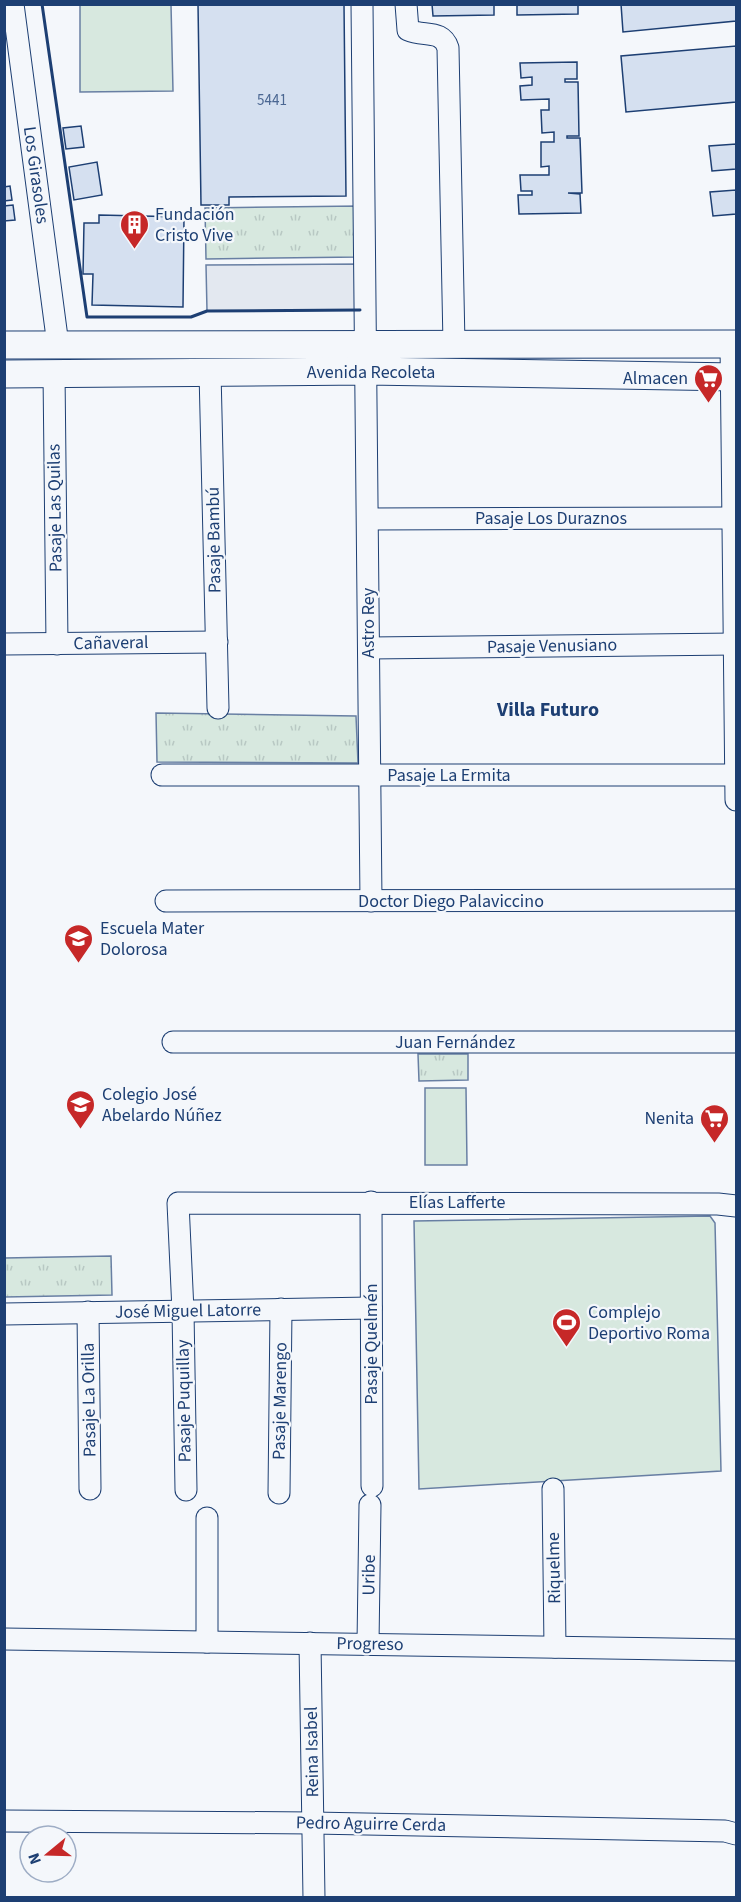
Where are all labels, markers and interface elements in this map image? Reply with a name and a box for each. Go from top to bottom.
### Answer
house number: 5441 [257,90,287,111]
street label: Los Girasoles [17,125,55,225]
place label: Fundación Cristo Vive [155,202,235,248]
building icon: Fundación Cristo Vive [118,208,150,250]
street label: Avenida Recoleta [307,360,435,385]
supermarket icon: Almacen [693,362,725,404]
place label: Almacen [623,366,688,391]
street label: Pasaje Las Quilas [41,444,69,572]
street label: Pasaje Bambú [201,487,227,593]
street label: Pasaje Los Duraznos [475,506,627,531]
street label: Astro Rey [356,587,381,658]
street label: Cañaveral [73,630,149,656]
street label: Pasaje Venusiano [487,632,617,660]
district label: Villa Futuro [496,696,599,724]
street label: Pasaje La Ermita [387,763,511,788]
street label: Doctor Diego Palaviccino [358,889,544,914]
place label: Escuela Mater Dolorosa [100,916,205,962]
school or university icon: Escuela Mater Dolorosa [63,922,95,964]
street label: Juan Fernández [395,1030,515,1055]
place label: Colegio José Abelardo Núñez [102,1082,222,1128]
school or university icon: Colegio José Abelardo Núñez [65,1088,97,1130]
supermarket icon: Nenita [699,1102,731,1144]
place label: Nenita [644,1106,694,1131]
street label: Elías Lafferte [409,1190,505,1215]
street label: Pasaje Quelmén [359,1283,384,1405]
street label: José Miguel Latorre [115,1297,261,1325]
place label: Complejo Deportivo Roma [588,1300,710,1346]
sports icon: Complejo Deportivo Roma [551,1306,583,1348]
street label: Pasaje Puquillay [170,1339,198,1463]
street label: Pasaje Marengo [266,1342,294,1460]
street label: Pasaje La Orilla [76,1343,102,1457]
street label: Riquelme [541,1532,567,1604]
street label: Uribe [356,1554,382,1596]
street label: Progreso [336,1631,404,1657]
street label: Reina Isabel [299,1706,325,1798]
street label: Pedro Aguirre Cerda [296,1810,446,1838]
north arrow [18,1824,78,1884]
text: N [23,1850,47,1867]

